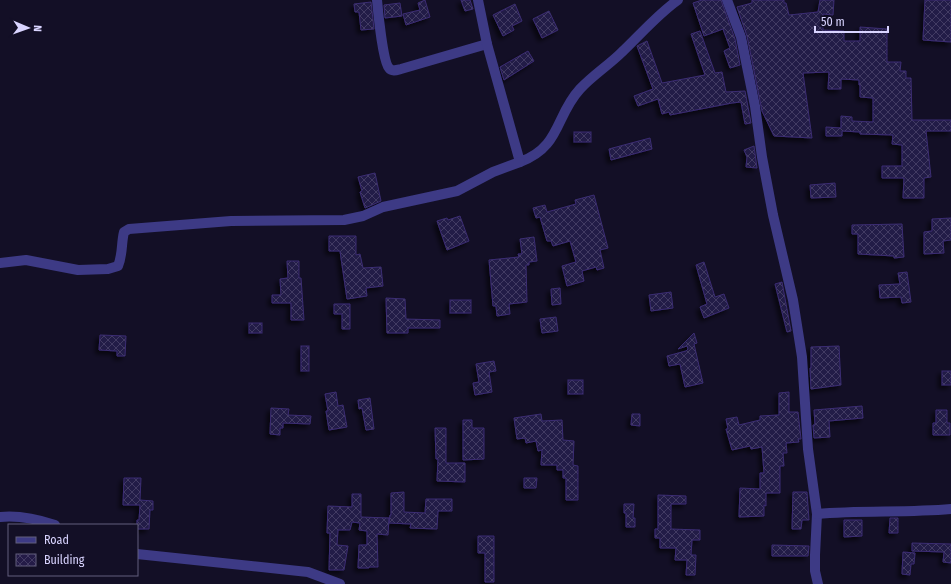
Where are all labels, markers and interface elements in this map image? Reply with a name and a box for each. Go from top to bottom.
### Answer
north arrow [8,8,48,48]
scale bar [815,8,888,34]
text: 50 m [821,15,845,29]
text: N [31,25,44,32]
legend [8,524,138,576]
text: Road [44,533,69,547]
text: Building [44,553,85,567]

